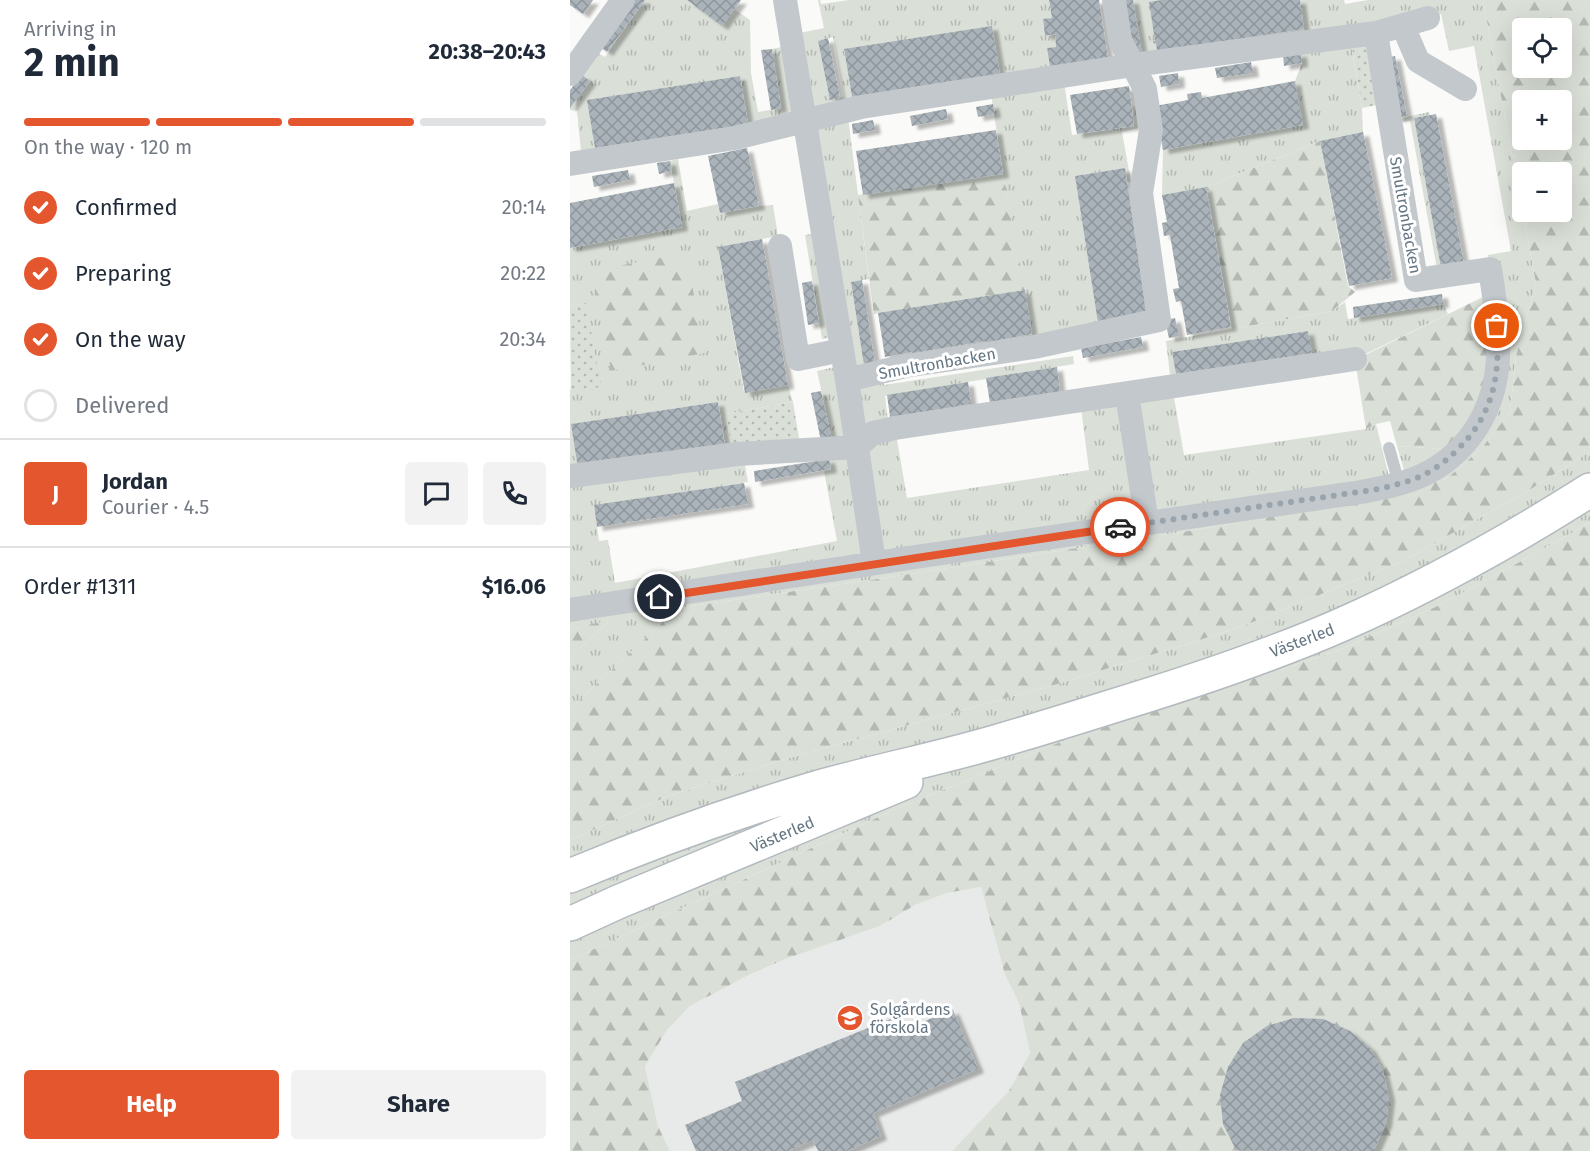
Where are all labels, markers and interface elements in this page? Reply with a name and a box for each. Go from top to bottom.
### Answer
text: Arriving in [24,17,117,41]
map controls [1512,18,1572,222]
button: locate [1512,18,1572,78]
text: 20:38–20:43 [429,38,546,65]
text: 2 min [24,40,120,86]
button: + [1512,90,1572,150]
text: On the way · 120 m [24,135,192,159]
street label: Smultronbacken [1386,155,1425,275]
button: − [1512,162,1572,222]
icon: check [24,191,57,224]
text: Confirmed [75,194,178,221]
text: 20:14 [502,195,546,219]
icon: check [24,257,57,290]
text: Preparing [75,260,171,287]
text: 20:22 [500,261,546,285]
pin [1471,300,1522,351]
icon: bag [1480,309,1513,342]
icon: check [24,323,57,356]
text: On the way [75,326,186,353]
text: 20:34 [499,327,546,351]
street label: Smultronbacken [877,344,997,383]
text: Delivered [75,392,170,419]
button: chat [405,462,468,525]
button: phone [483,462,546,525]
text: Jordan [102,468,168,495]
text: J [52,480,59,507]
text: Courier · 4.5 [102,495,209,519]
courier [1090,497,1150,557]
icon: car [1104,511,1137,544]
pin [634,571,685,622]
text: Order #1311 [24,573,137,600]
text: $16.06 [482,573,546,600]
icon: home [643,580,676,613]
street label: Västerled [1267,619,1337,661]
street label: Västerled [747,813,817,856]
place label: Solgårdens förskola [870,1000,950,1037]
school or university icon: Solgårdens förskola [835,1003,865,1033]
button: Help [24,1070,279,1139]
button: Share [291,1070,546,1139]

